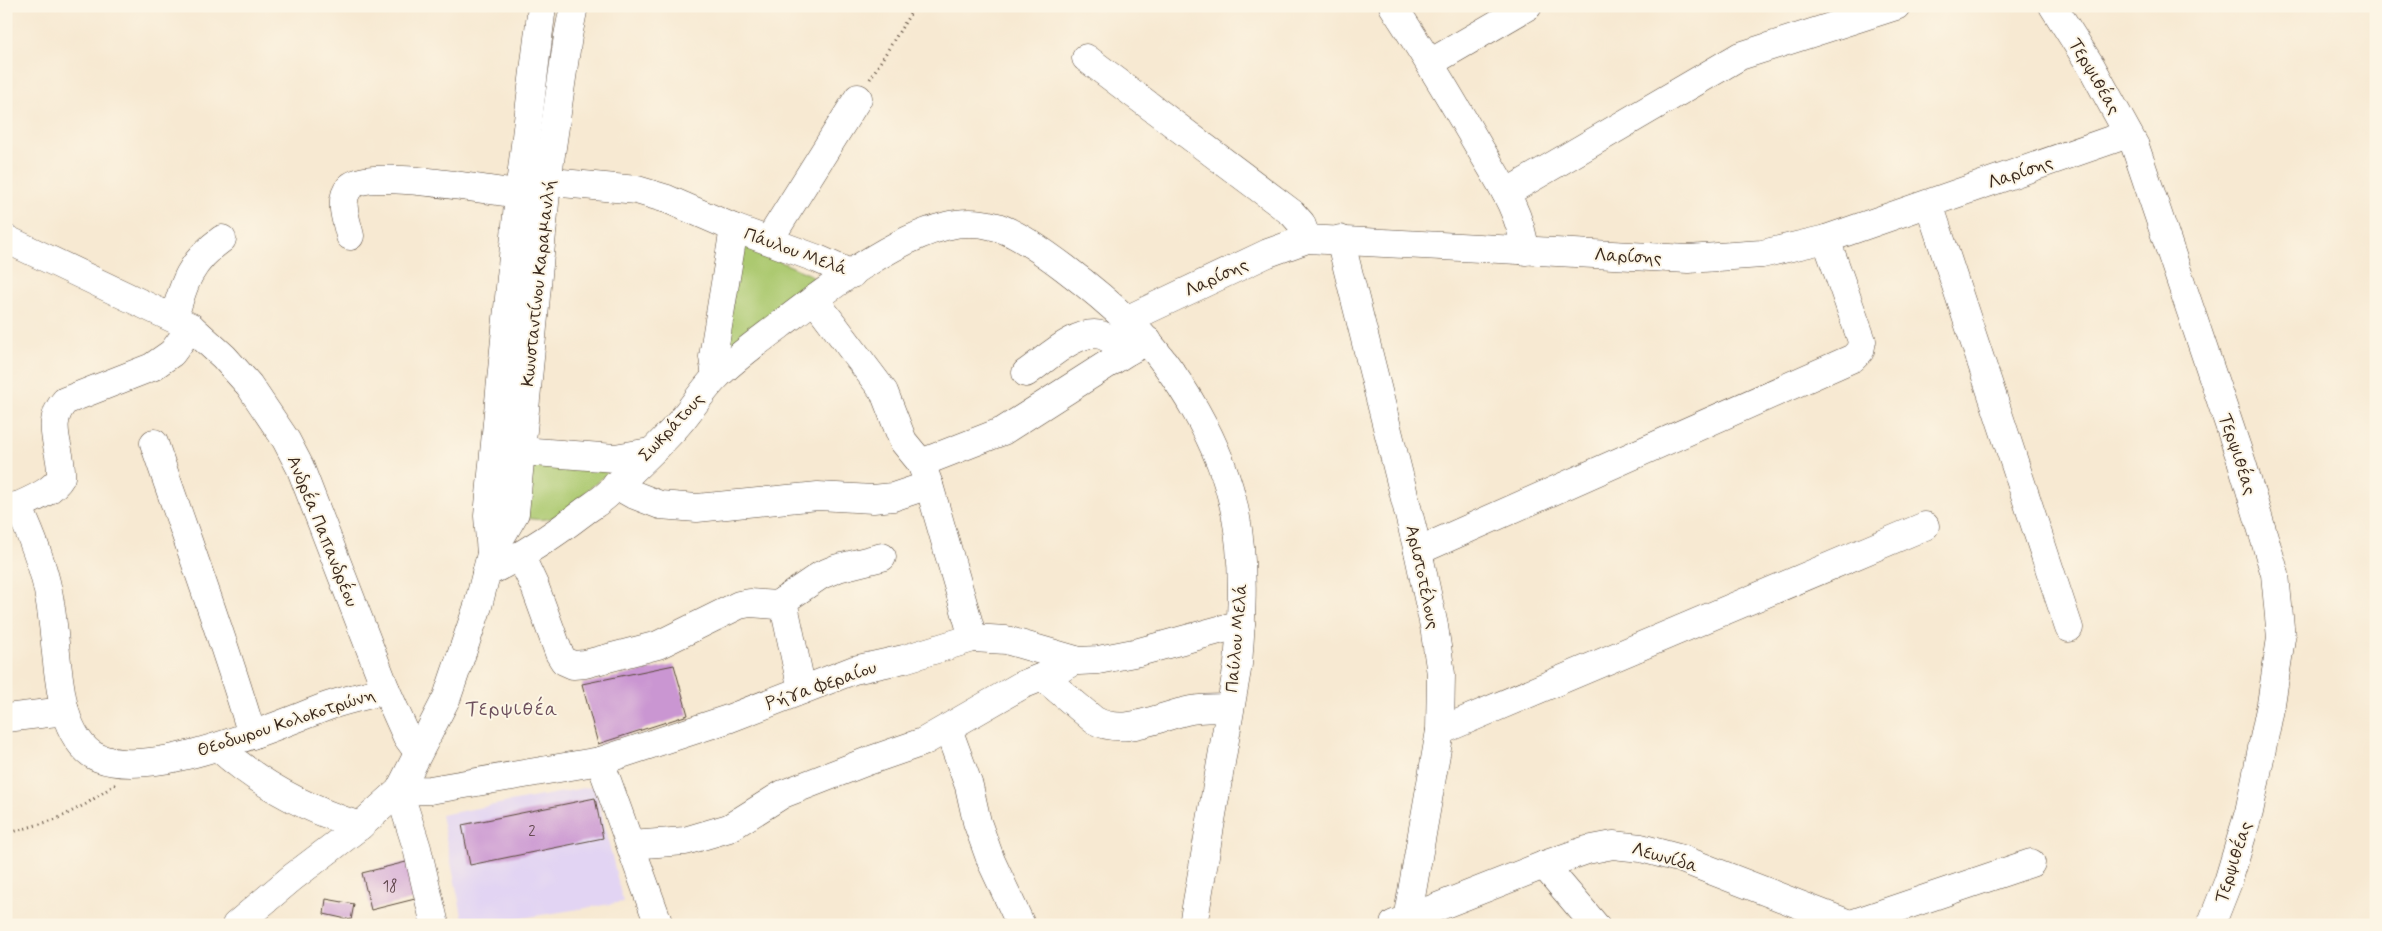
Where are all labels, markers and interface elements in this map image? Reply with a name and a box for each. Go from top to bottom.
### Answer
street label: Τερψιθέας [2063,33,2127,119]
street label: Λαρίσης [1984,151,2056,195]
street label: Κωνσταντίνου Καραμανλή [516,178,562,388]
street label: Πάυλου Μελά [741,222,851,282]
street label: Λαρίσης [1594,243,1662,271]
street label: Λαρίσης [1181,253,1252,303]
street label: Σωκράτους [634,388,710,467]
street label: Τερψιθέας [2213,410,2262,498]
street label: Ανδρέα Παπανδρέου [281,452,364,611]
street label: Αριστοτέλους [1399,523,1446,631]
street label: Παύλου Μελά [1220,583,1254,694]
street label: Ρήγα Φεραίου [763,656,880,716]
street label: Θεοδωρου Κολοκοτρώνη [194,683,378,763]
district label: Τερψιθέα [465,696,559,723]
street label: Τερψιθέας [2209,818,2258,906]
house number: 2 [528,822,536,842]
street label: Λεωνίδα [1629,837,1701,879]
house number: 18 [383,877,397,897]

